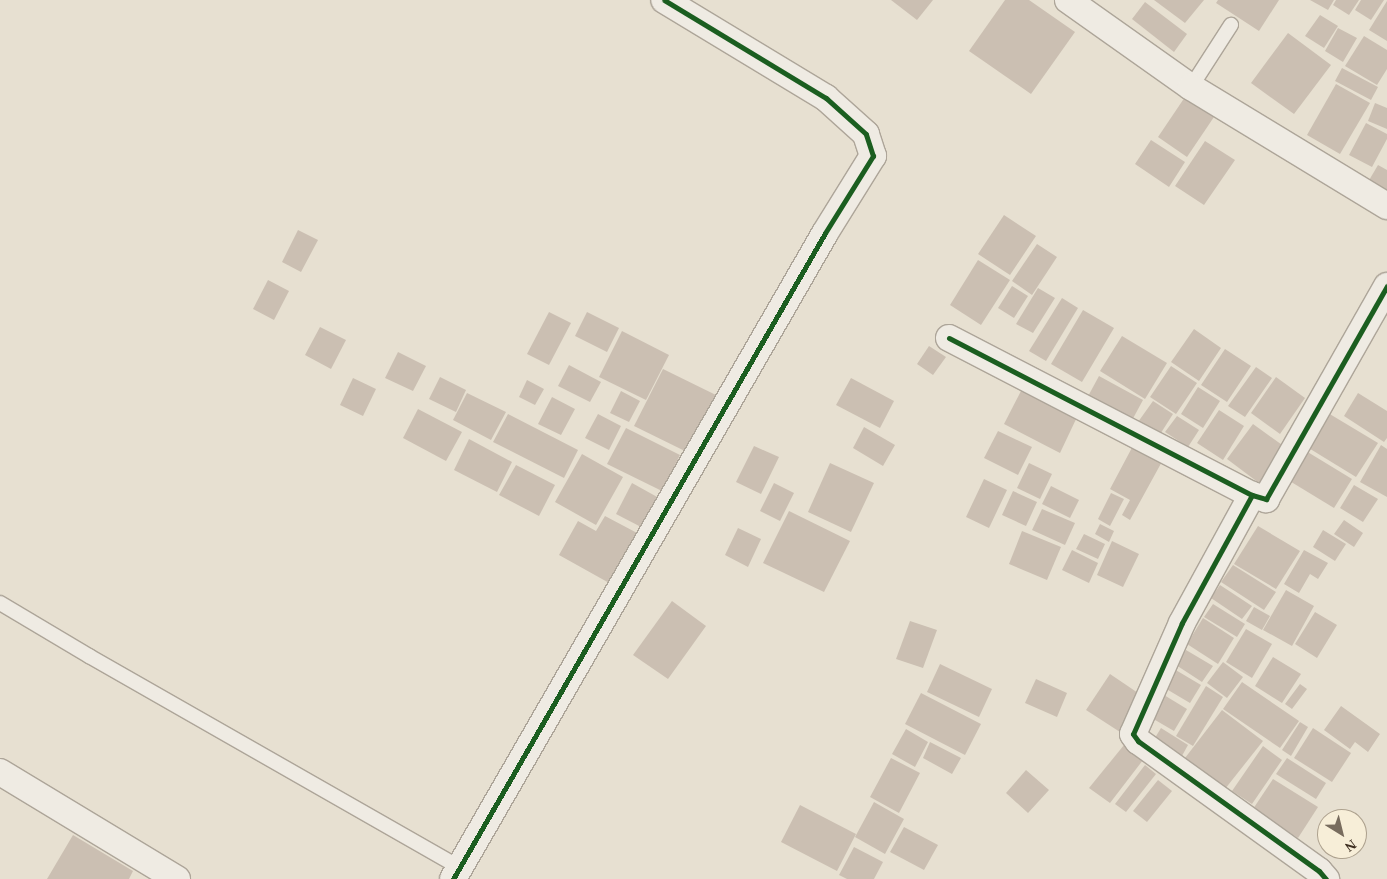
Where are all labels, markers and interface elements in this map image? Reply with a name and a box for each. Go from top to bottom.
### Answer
north arrow [1317,809,1367,859]
text: N [1342,837,1359,855]

